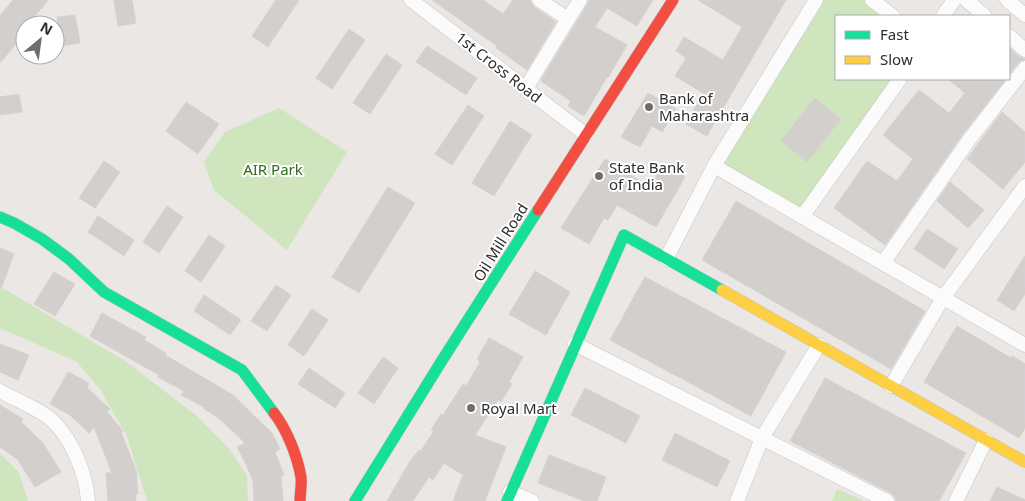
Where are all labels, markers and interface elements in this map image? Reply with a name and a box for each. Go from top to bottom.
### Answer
north arrow [15,15,65,65]
legend [835,15,1010,80]
text: N [37,17,56,39]
text: Fast [880,24,909,44]
street label: 1st Cross Road [452,27,546,107]
text: Slow [880,49,913,69]
place label: Bank of Maharashtra [659,88,749,125]
marker: Bank of Maharashtra [643,101,655,113]
place label: State Bank of India [609,157,684,194]
park label: AIR Park [243,159,303,179]
marker: State Bank of India [593,170,605,182]
street label: Oil Mill Road [468,199,532,285]
place label: Royal Mart [481,398,557,418]
marker: Royal Mart [465,402,477,414]

